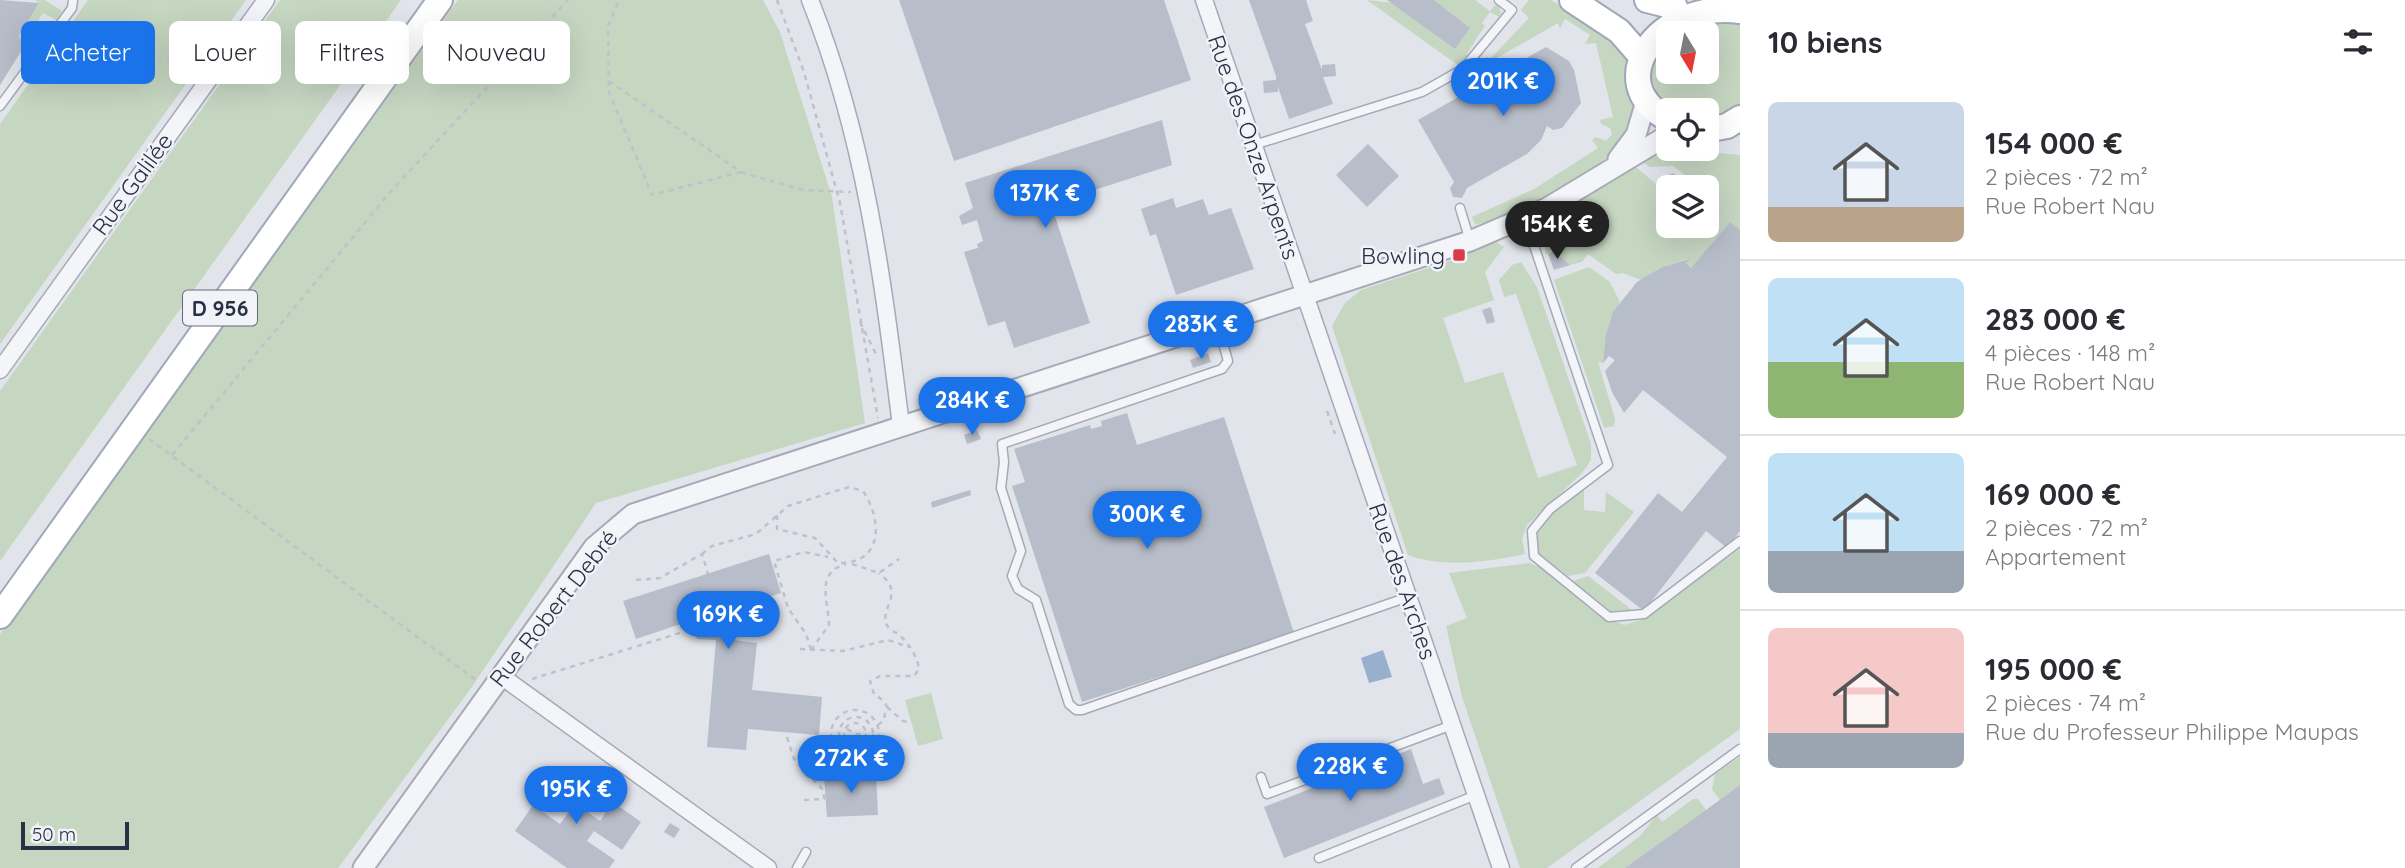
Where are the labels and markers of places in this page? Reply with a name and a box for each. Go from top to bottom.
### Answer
pin: 201K € [1446,58,1560,118]
pin: 137K € [988,170,1102,230]
pin: 154K € [1500,202,1614,261]
place label: Bowling [1361,241,1445,270]
marker: Bowling [1451,247,1467,263]
pin: 283K € [1144,302,1258,361]
pin: 284K € [915,378,1029,437]
pin: 300K € [1090,491,1204,551]
pin: 169K € [671,592,785,651]
pin: 272K € [794,736,908,795]
pin: 228K € [1293,744,1407,803]
pin: 195K € [519,766,633,826]

